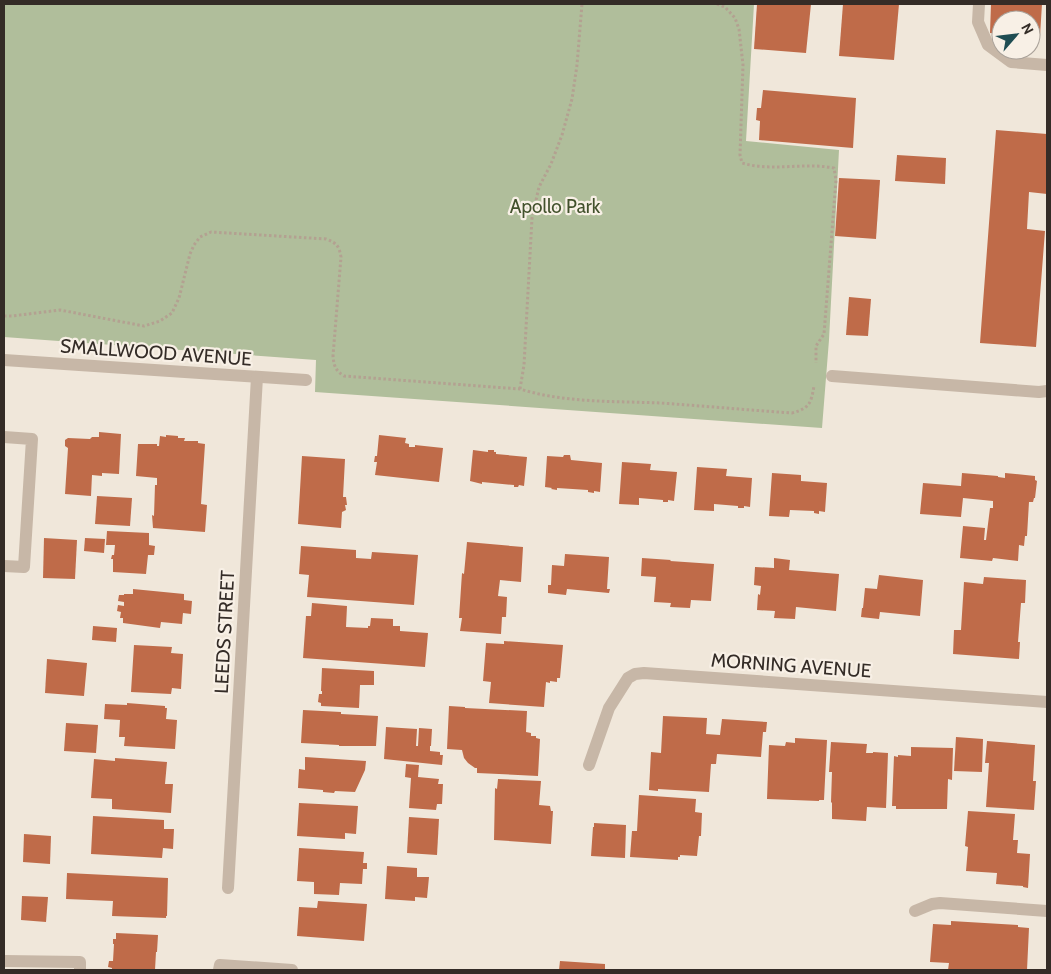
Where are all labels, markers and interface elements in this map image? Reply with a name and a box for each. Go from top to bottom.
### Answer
north arrow [991,10,1041,60]
text: N [1017,20,1038,37]
park label: Apollo Park [510,195,601,218]
street label: SMALLWOOD AVENUE [59,334,253,371]
street label: LEEDS STREET [210,570,239,694]
street label: MORNING AVENUE [710,648,872,683]

